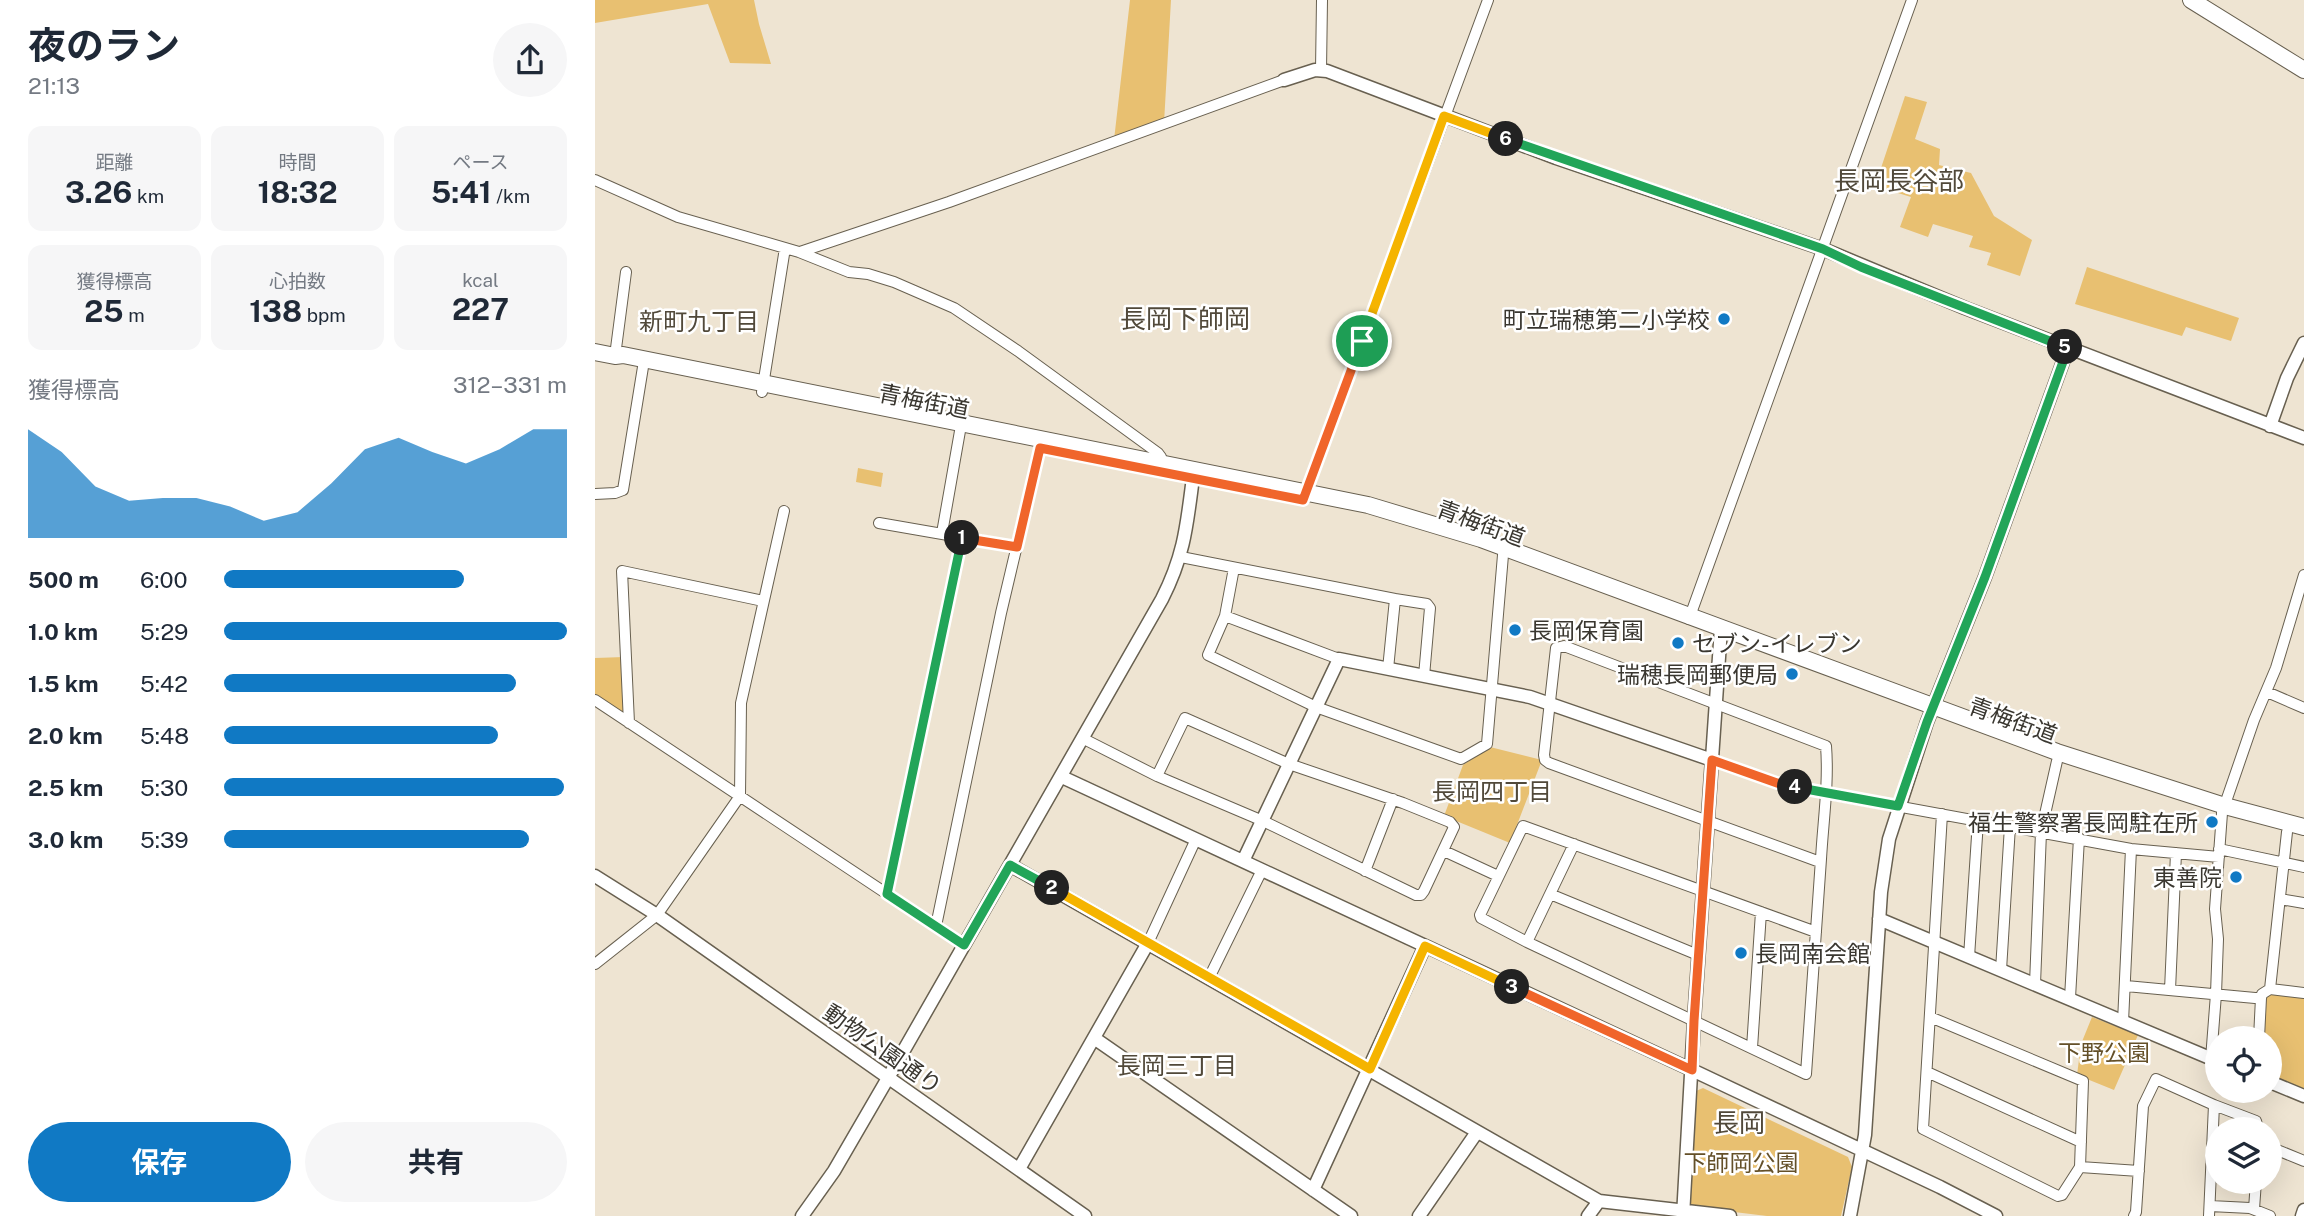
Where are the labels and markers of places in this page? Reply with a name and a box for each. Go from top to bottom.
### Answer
pin: 6 [1489,122,1523,156]
place label: 町立瑞穂第二小学校 [1503,306,1710,333]
pin [1332,311,1392,371]
marker: 町立瑞穂第二小学校 [1716,311,1732,327]
pin: 5 [2047,330,2083,364]
pin: 1 [945,520,979,556]
place label: 長岡保育園 [1529,617,1644,644]
marker: 長岡保育園 [1507,622,1523,638]
place label: セブン-イレブン [1692,630,1862,657]
marker: セブン-イレブン [1670,635,1686,651]
place label: 瑞穂長岡郵便局 [1617,661,1778,688]
marker: 瑞穂長岡郵便局 [1784,666,1800,682]
pin: 4 [1777,770,1813,804]
place label: 福生警察署長岡駐在所 [1968,809,2198,836]
marker: 福生警察署長岡駐在所 [2204,814,2220,830]
place label: 東善院 [2153,864,2222,891]
marker: 東善院 [2228,869,2244,885]
pin: 2 [1035,870,1070,906]
place label: 長岡南会館 [1755,940,1870,967]
marker: 長岡南会館 [1733,945,1749,961]
pin: 3 [1495,970,1529,1004]

